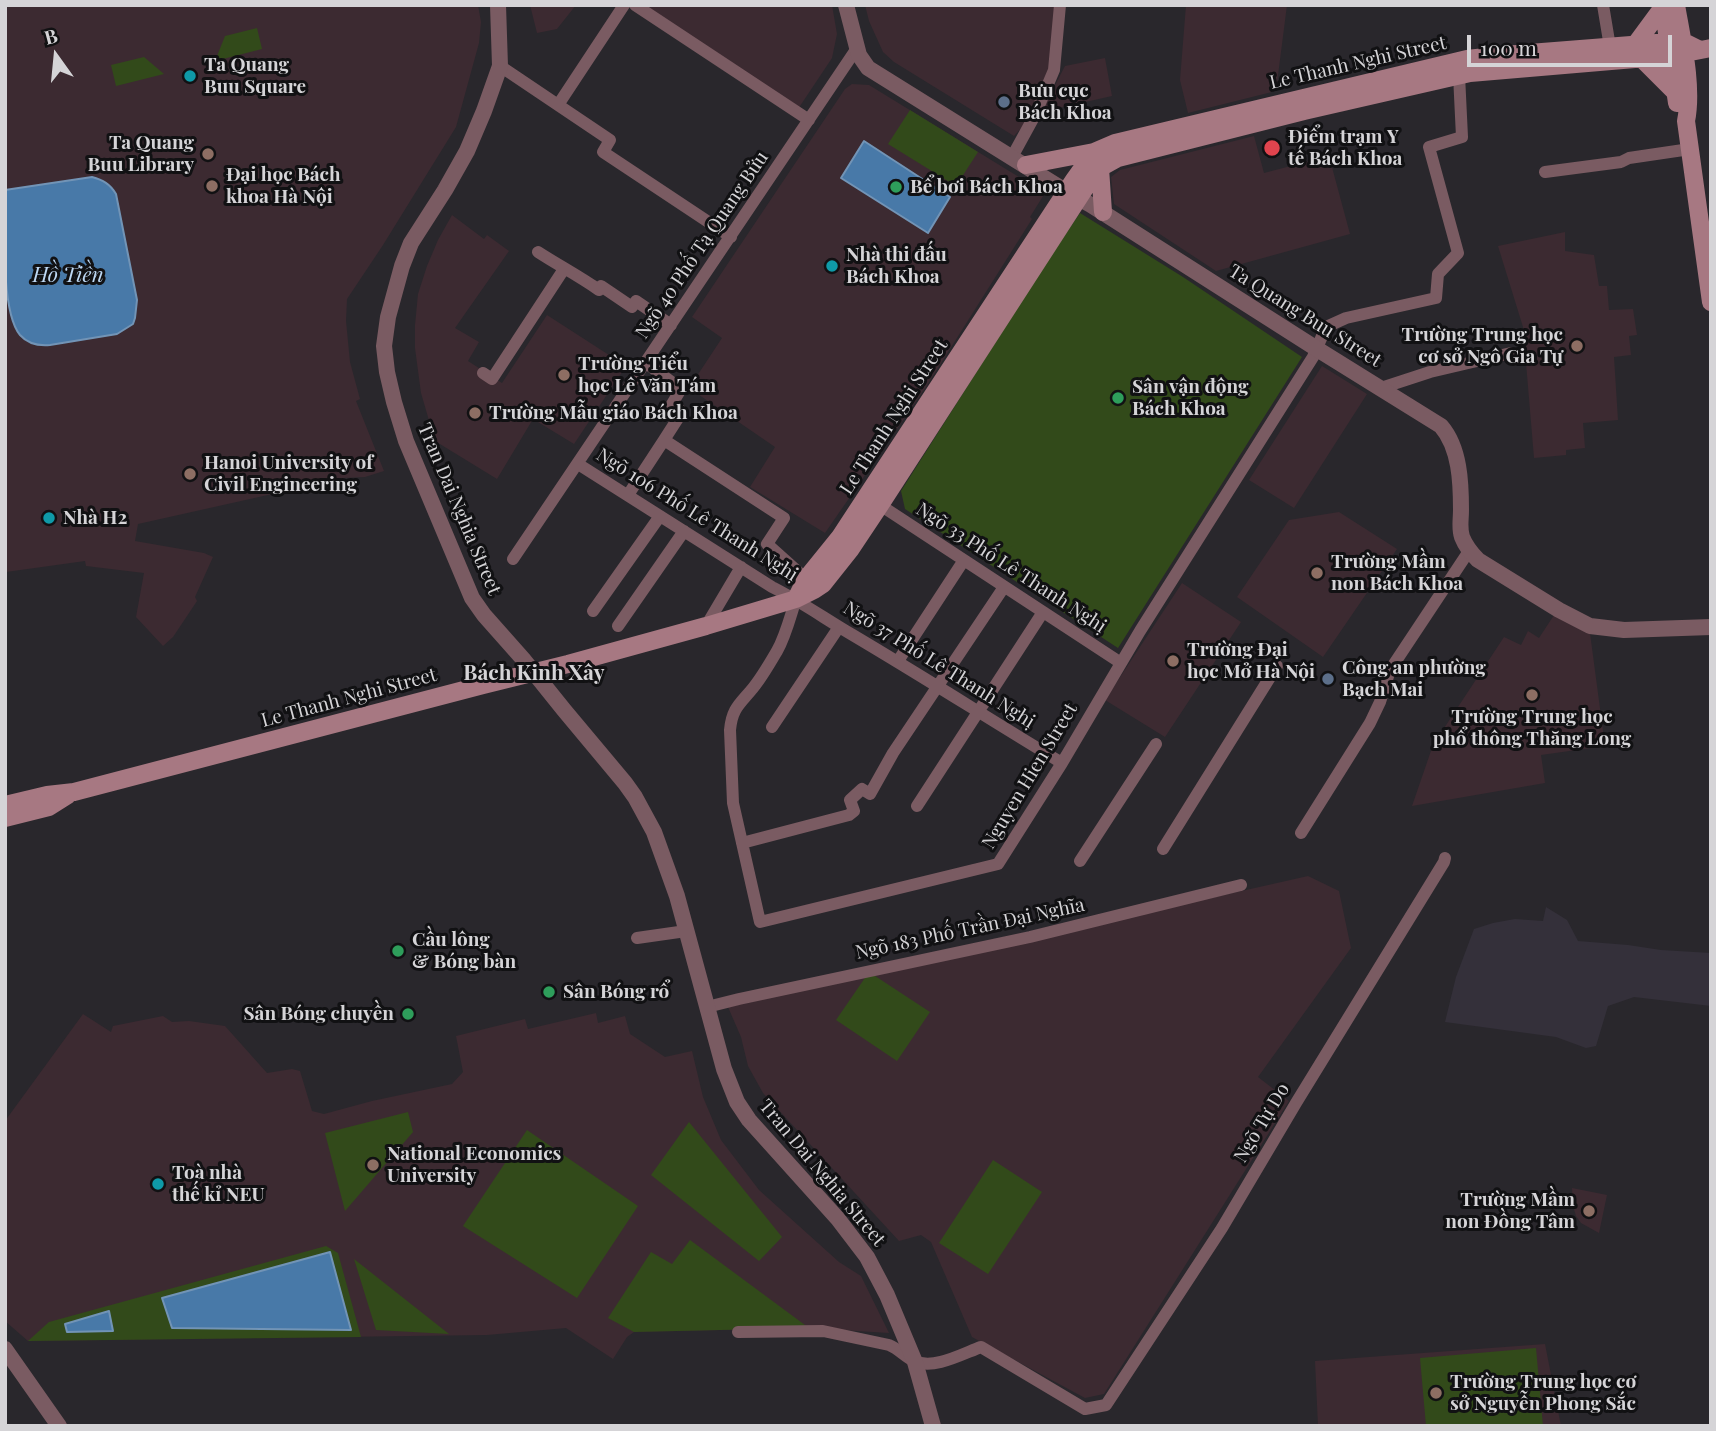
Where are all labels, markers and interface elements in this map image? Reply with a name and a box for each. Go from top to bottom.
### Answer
north arrow [21,21,91,91]
scale bar [1471,21,1676,65]
text: B [41,22,60,50]
street label: Le Thanh Nghi Street [1267,32,1449,94]
text: 100 m [1480,33,1537,61]
place label: Ta Quang Buu Square [204,54,306,98]
marker: Ta Quang Buu Square [182,68,198,84]
place label: Bưu cục Bách Khoa [1018,80,1112,124]
marker: Bưu cục Bách Khoa [996,94,1012,110]
place label: Điểm trạm Y tế Bách Khoa [1288,126,1402,170]
place label: Ta Quang Buu Library [88,132,194,176]
marker: Điểm trạm Y tế Bách Khoa [1262,138,1282,158]
marker: Ta Quang Buu Library [200,146,216,162]
street label: Ngõ 40 Phố Tạ Quang Bửu [631,147,773,343]
place label: Đại học Bách khoa Hà Nội [226,164,341,208]
place label: Bể bơi Bách Khoa [910,176,1063,198]
marker: Đại học Bách khoa Hà Nội [204,178,220,194]
marker: Bể bơi Bách Khoa [888,179,904,195]
place label: Nhà thi đấu Bách Khoa [846,244,947,288]
marker: Nhà thi đấu Bách Khoa [824,258,840,274]
street label: Ta Quang Buu Street [1224,260,1386,372]
water label: Hồ Tiền [32,262,104,288]
place label: Trường Trung học cơ sở Ngô Gia Tự [1401,324,1563,368]
street label: Le Thanh Nghi Street [835,335,953,499]
marker: Trường Trung học cơ sở Ngô Gia Tự [1569,338,1585,354]
place label: Trường Tiểu học Lê Văn Tám [578,353,716,397]
marker: Trường Tiểu học Lê Văn Tám [556,367,572,383]
place label: Sân vận động Bách Khoa [1132,376,1249,420]
marker: Sân vận động Bách Khoa [1110,390,1126,406]
place label: Trường Mẫu giáo Bách Khoa [489,402,738,424]
marker: Trường Mẫu giáo Bách Khoa [467,405,483,421]
street label: Tran Dai Nghia Street [413,420,505,598]
street label: Ngõ 106 Phố Lê Thanh Nghị [592,444,802,586]
place label: Hanoi University of Civil Engineering [204,452,373,496]
marker: Hanoi University of Civil Engineering [182,466,198,482]
street label: Ngõ 33 Phố Lê Thanh Nghị [912,498,1110,638]
place label: Nhà H2 [63,507,127,529]
marker: Nhà H2 [41,510,57,526]
place label: Trường Mầm non Bách Khoa [1331,551,1463,595]
marker: Trường Mầm non Bách Khoa [1309,565,1325,581]
street label: Ngõ 37 Phố Lê Thanh Nghị [839,597,1039,733]
place label: Trường Đại học Mở Hà Nội [1187,639,1315,683]
marker: Trường Đại học Mở Hà Nội [1165,653,1181,669]
place label: Công an phường Bạch Mai [1342,657,1486,701]
district label: Bách Kinh Xây [463,660,605,686]
street label: Le Thanh Nghi Street [259,664,439,732]
marker: Công an phường Bạch Mai [1320,671,1336,687]
marker: Trường Trung học phổ thông Thăng Long [1524,687,1540,703]
street label: Nguyen Hien Street [978,699,1082,853]
place label: Trường Trung học phổ thông Thăng Long [1433,706,1631,750]
street label: Ngõ 183 Phố Trần Đại Nghĩa [853,894,1087,964]
place label: Cầu lông & Bóng bàn [412,929,516,973]
marker: Cầu lông & Bóng bàn [390,943,406,959]
place label: Sân Bóng rổ [563,981,669,1003]
marker: Sân Bóng rổ [541,984,557,1000]
place label: Sân Bóng chuyền [243,1003,394,1025]
marker: Sân Bóng chuyền [400,1006,416,1022]
street label: Ngõ Tự Do [1229,1079,1295,1167]
street label: Tran Dai Nghia Street [754,1095,890,1251]
place label: National Economics University [387,1143,561,1187]
marker: National Economics University [365,1157,381,1173]
place label: Toà nhà thế kỉ NEU [172,1162,265,1206]
marker: Toà nhà thế kỉ NEU [150,1176,166,1192]
place label: Trường Mầm non Đồng Tâm [1445,1189,1575,1233]
marker: Trường Mầm non Đồng Tâm [1581,1203,1597,1219]
place label: Trường Trung học cơ sở Nguyễn Phong Sắc [1450,1371,1636,1415]
marker: Trường Trung học cơ sở Nguyễn Phong Sắc [1428,1385,1444,1401]

